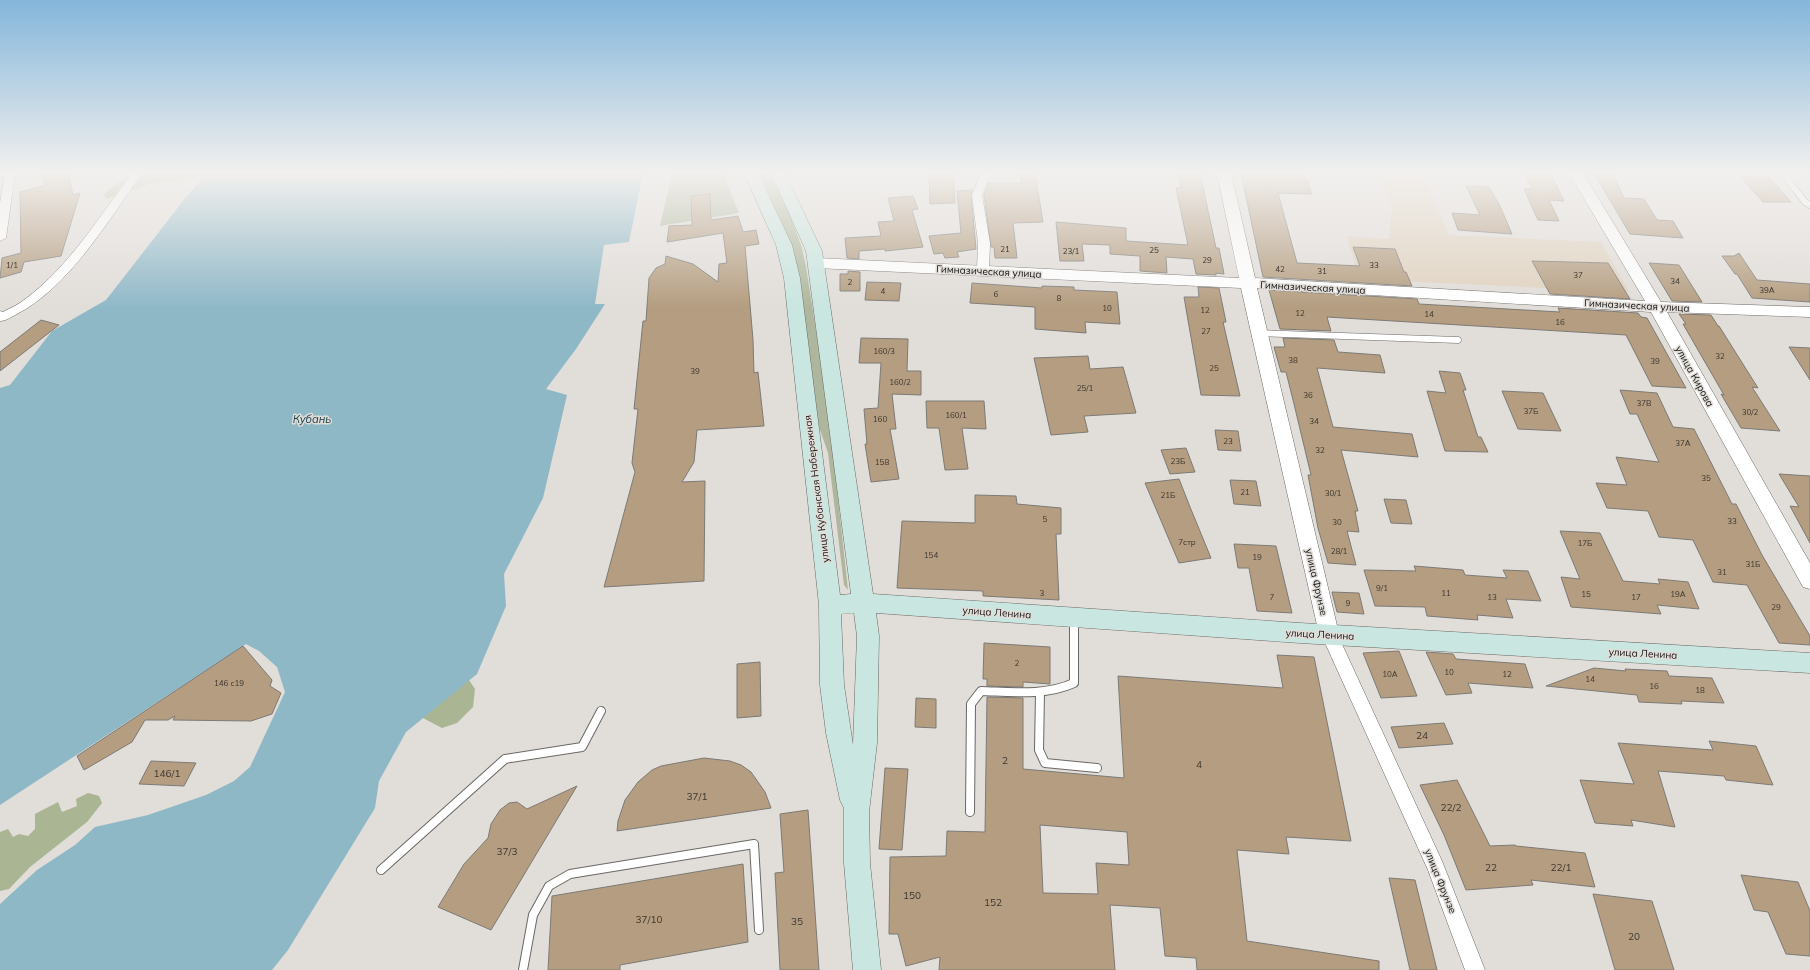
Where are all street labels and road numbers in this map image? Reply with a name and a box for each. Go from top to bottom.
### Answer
street label: Гимназическая улица [936,262,1042,281]
street label: Гимназическая улица [1260,278,1366,297]
street label: Гимназическая улица [1584,296,1690,315]
street label: улица Кирова [1672,343,1717,409]
street label: улица Кубанская Набережная [801,414,832,563]
street label: улица Фрунзе [1302,547,1331,617]
street label: улица Ленина [962,604,1032,621]
street label: улица Ленина [1285,626,1355,643]
street label: улица Ленина [1608,645,1678,662]
street label: улица Фрунзе [1422,847,1460,916]

